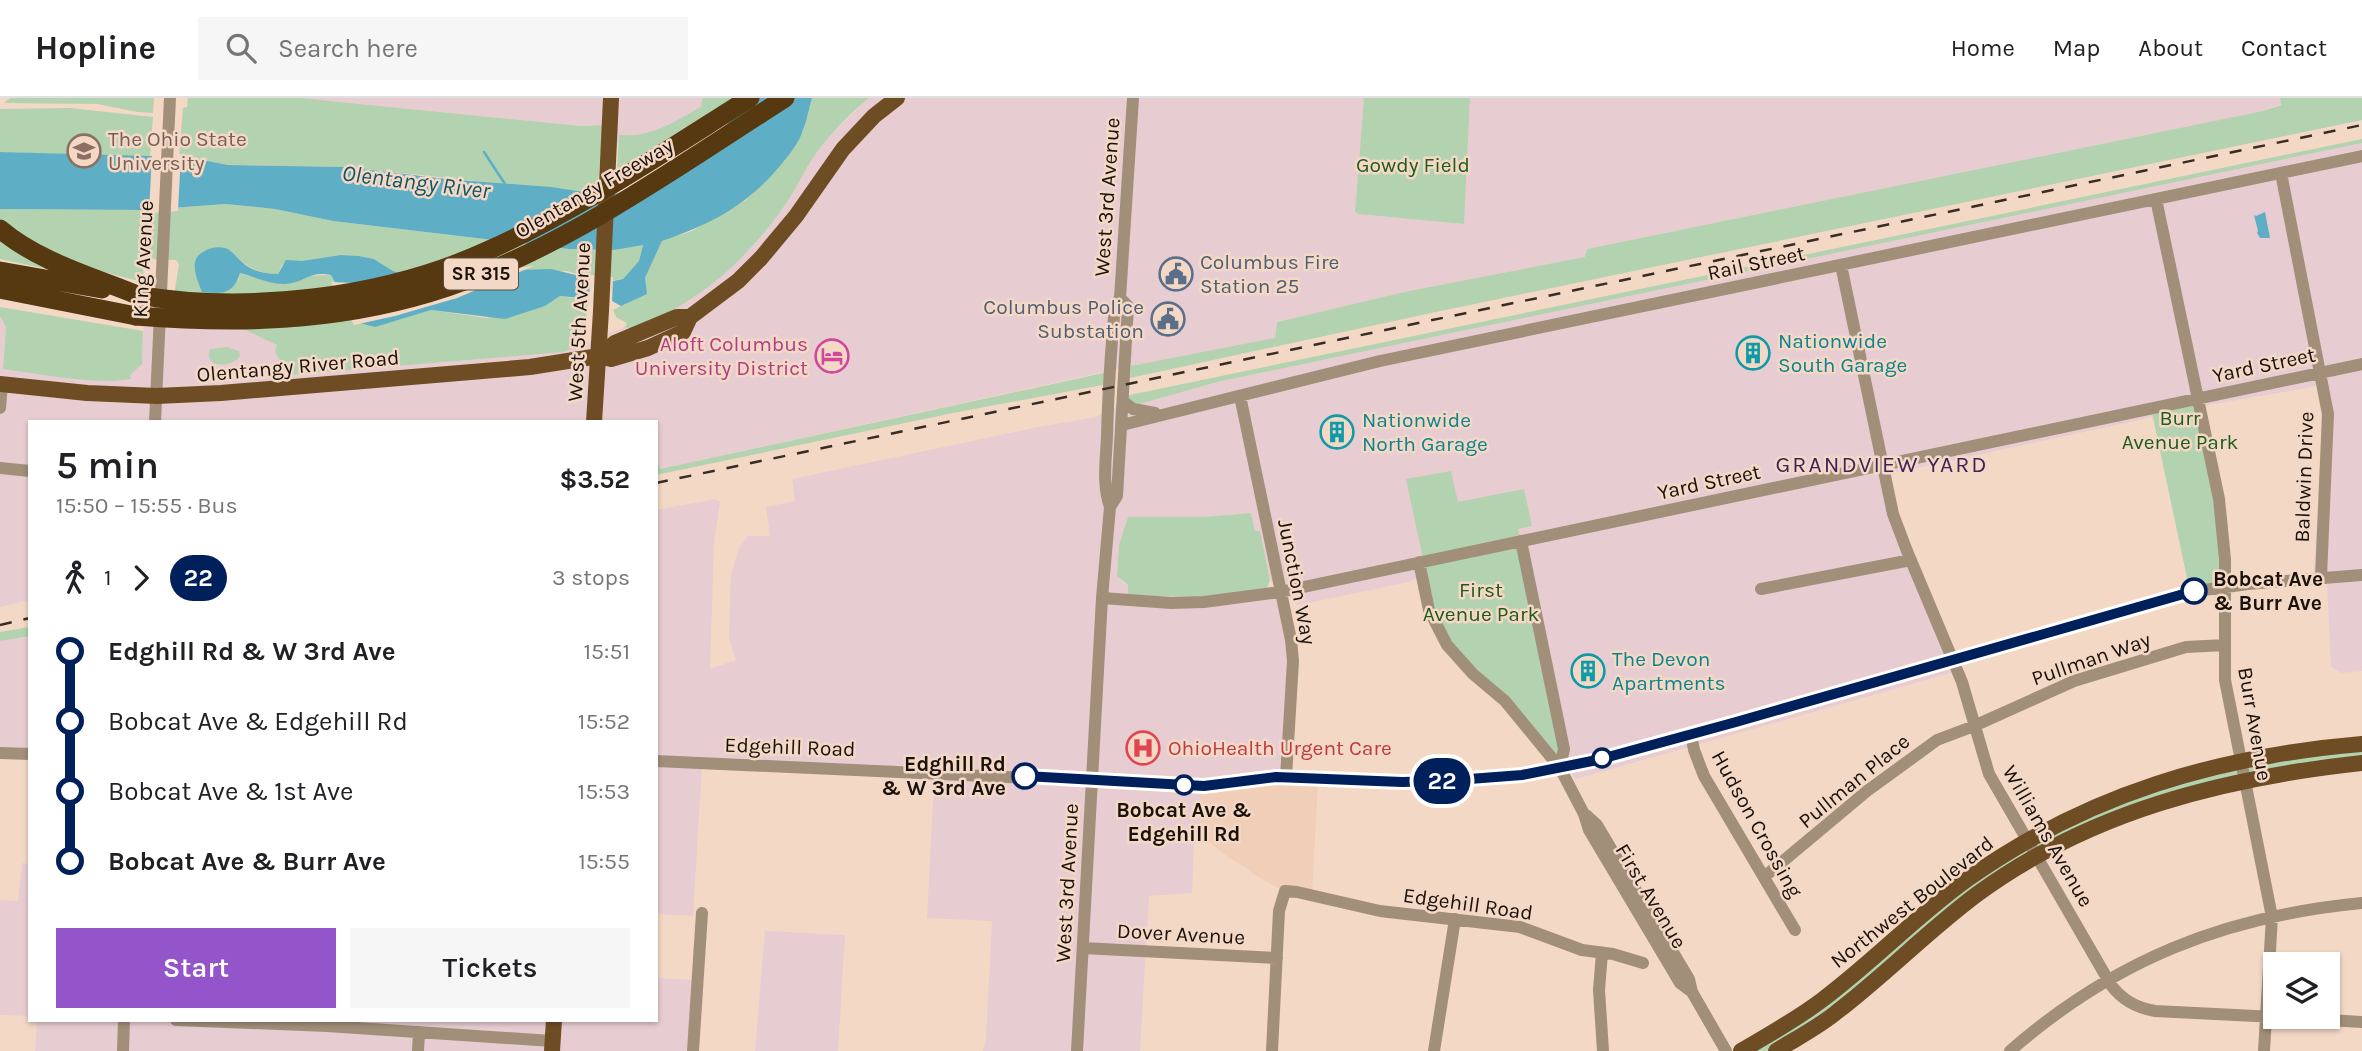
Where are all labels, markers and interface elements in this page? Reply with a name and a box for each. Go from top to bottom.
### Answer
search box [198,17,688,80]
text: Hopline [35,29,156,67]
icon: search [222,29,260,67]
text: Search here [278,33,418,64]
text: Home [1951,34,2015,62]
text: Map [2053,34,2100,62]
text: About [2138,34,2203,62]
text: Contact [2241,34,2327,62]
street label: West 3rd Avenue [1089,117,1125,277]
place label: The Ohio State University [108,127,247,175]
school or university icon: The Ohio State University [65,132,103,170]
street label: Olentangy Freeway [511,133,678,243]
park label: Gowdy Field [1356,153,1470,177]
water label: Olentangy River [340,160,493,205]
street label: King Avenue [128,200,158,318]
street label: Rail Street [1705,241,1807,285]
street label: West 5th Avenue [563,242,595,402]
place label: Columbus Fire Station 25 [1200,250,1339,298]
public building icon: Columbus Fire Station 25 [1157,255,1195,293]
road number: SR 315 [444,258,518,290]
place label: Columbus Police Substation [983,295,1144,343]
public building icon: Columbus Police Substation [1149,300,1187,338]
place label: Nationwide South Garage [1778,329,1907,377]
place label: Aloft Columbus University District [635,332,808,380]
building icon: Nationwide South Garage [1734,334,1772,372]
hotel icon: Aloft Columbus University District [813,337,851,375]
street label: Yard Street [2210,342,2318,388]
street label: Olentangy River Road [196,345,400,387]
park label: Burr Avenue Park [2122,406,2239,454]
place label: Nationwide North Garage [1362,408,1488,456]
street label: Baldwin Drive [2290,411,2318,543]
building icon: Nationwide North Garage [1318,413,1356,451]
text: 5 min [56,443,159,488]
district label: GRANDVIEW YARD [1776,451,1988,478]
street label: Yard Street [1655,459,1763,505]
text: $3.52 [559,464,630,495]
text: 15:50 – 15:55 · Bus [56,492,238,519]
street label: Junction Way [1273,517,1321,647]
icon: walk [56,559,94,597]
icon: forward [122,559,160,597]
text: 1 [104,564,112,591]
text: 22 [184,564,213,592]
text: 3 stops [552,564,630,591]
place label: Bobcat Ave & Burr Ave [2213,567,2323,615]
park label: First Avenue Park [1423,578,1540,626]
marker: Bobcat Ave & Burr Ave [2181,578,2207,604]
street label: Pullman Way [2028,627,2154,691]
text: Edghill Rd & W 3rd Ave [108,636,396,667]
text: 15:51 [584,638,630,665]
place label: The Devon Apartments [1612,647,1725,695]
building icon: The Devon Apartments [1569,652,1607,690]
street label: Burr Avenue [2233,665,2277,783]
text: Bobcat Ave & Edgehill Rd [108,706,408,737]
text: 15:52 [578,708,630,735]
hospital icon: OhioHealth Urgent Care [1124,729,1162,767]
street label: Pullman Place [1794,729,1914,833]
street label: Edgehill Road [724,733,856,761]
place label: OhioHealth Urgent Care [1168,736,1392,760]
street label: Hudson Crossing [1707,746,1807,902]
unlabelled marker [1592,748,1612,768]
place label: Edghill Rd & W 3rd Ave [881,752,1006,800]
line badge: 22 [1410,758,1474,804]
street label: Williams Avenue [1998,761,2098,911]
marker: Edghill Rd & W 3rd Ave [1012,763,1038,789]
text: 22 [1427,767,1457,795]
marker: Bobcat Ave & Edgehill Rd [1174,775,1194,795]
text: Bobcat Ave & 1st Ave [108,776,353,807]
text: 15:53 [578,778,630,805]
place label: Bobcat Ave & Edgehill Rd [1116,798,1252,846]
street label: West 3rd Avenue [1051,803,1083,963]
street label: Northwest Boulevard [1826,831,1998,973]
street label: First Avenue [1610,839,1692,953]
text: Bobcat Ave & Burr Ave [108,846,386,877]
text: 15:55 [578,848,630,875]
street label: Edgehill Road [1402,883,1534,925]
street label: Dover Avenue [1116,919,1246,949]
button: Start [56,928,336,1008]
button: Tickets [350,928,630,1008]
map controls [2263,952,2340,1029]
button: layers [2263,952,2340,1029]

